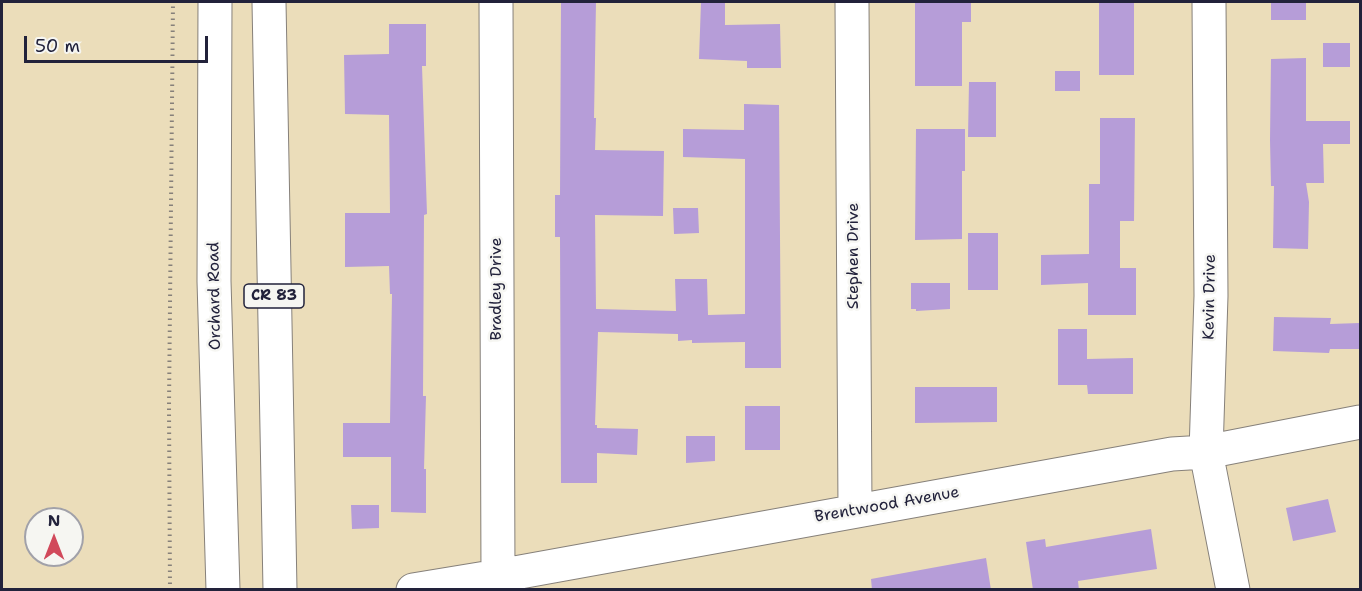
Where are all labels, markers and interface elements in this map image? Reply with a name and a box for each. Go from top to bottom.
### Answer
scale bar [27,24,212,62]
text: 50 m [35,34,80,58]
street label: Stephen Drive [844,203,864,309]
street label: Bradley Drive [487,237,507,341]
street label: Orchard Road [204,242,226,350]
street label: Kevin Drive [1200,254,1220,340]
road number: CR 83 [244,284,304,308]
street label: Brentwood Avenue [813,483,961,527]
north arrow [24,507,84,567]
text: N [48,510,60,531]

